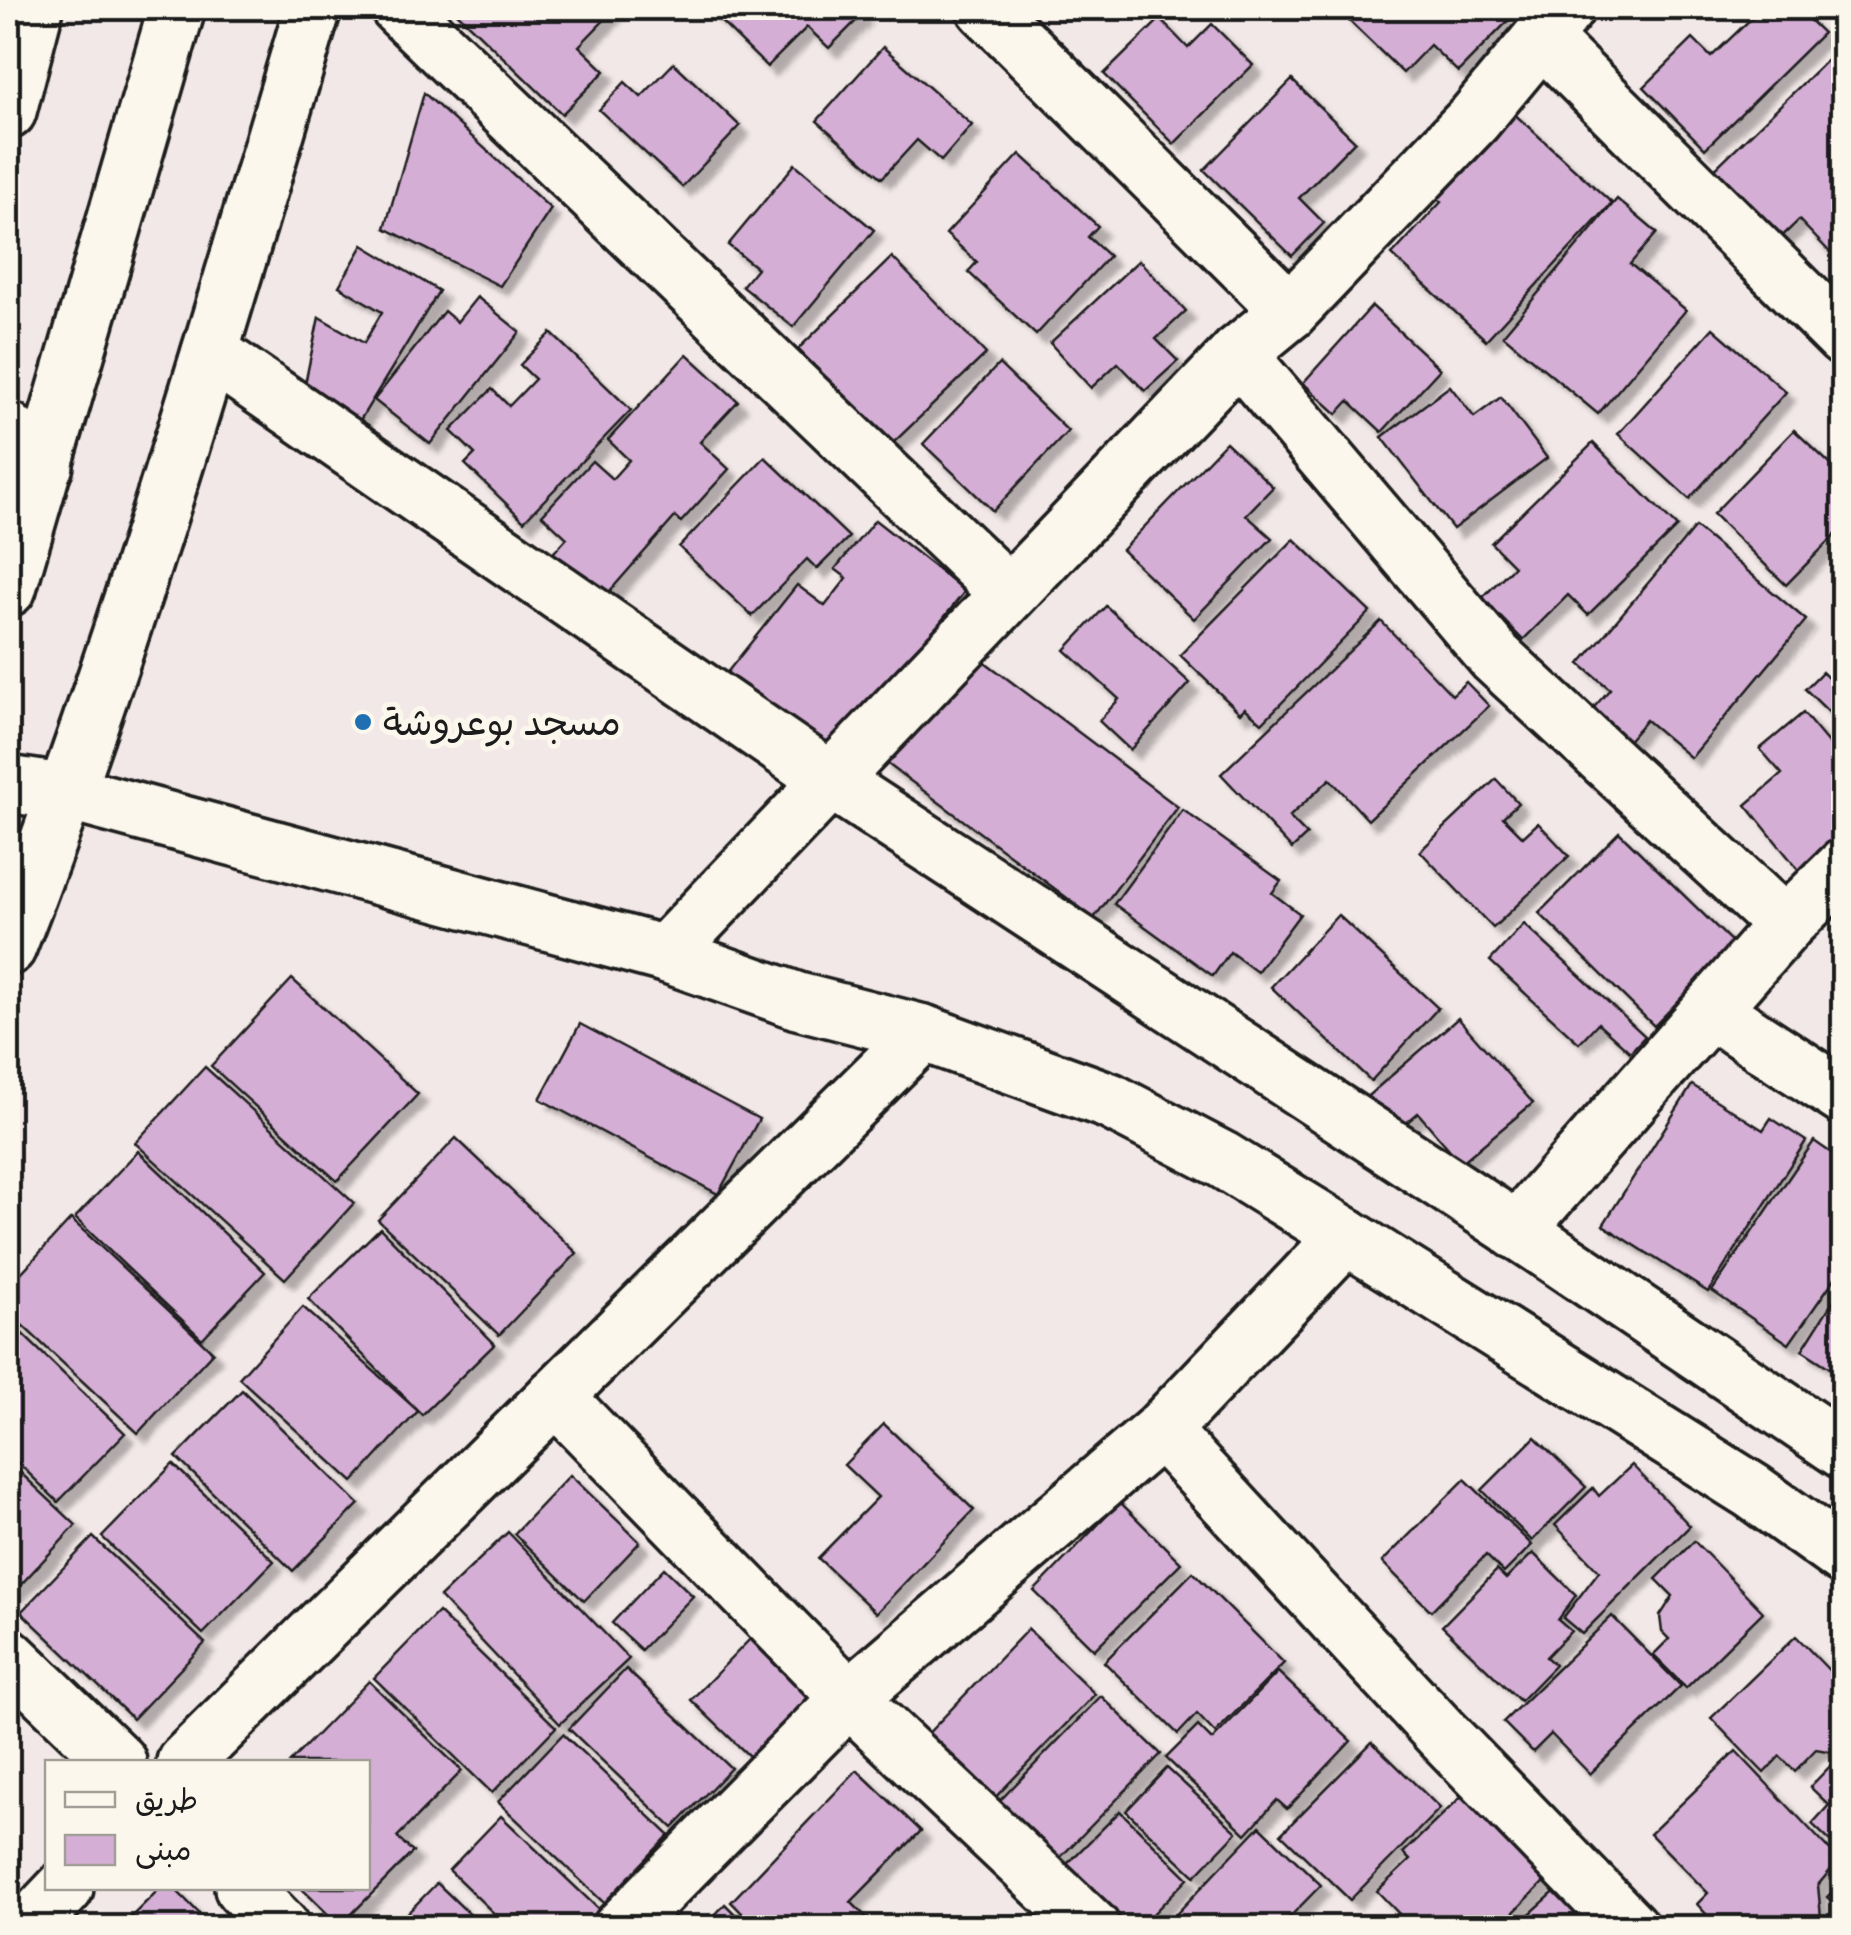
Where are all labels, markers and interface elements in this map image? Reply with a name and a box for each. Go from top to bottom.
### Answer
place label: مسجد بوعروشة [383,700,621,755]
marker: مسجد بوعروشة [352,711,374,733]
legend [45,1760,370,1890]
text: طريق [135,1783,198,1826]
text: مبنى [135,1833,191,1876]

